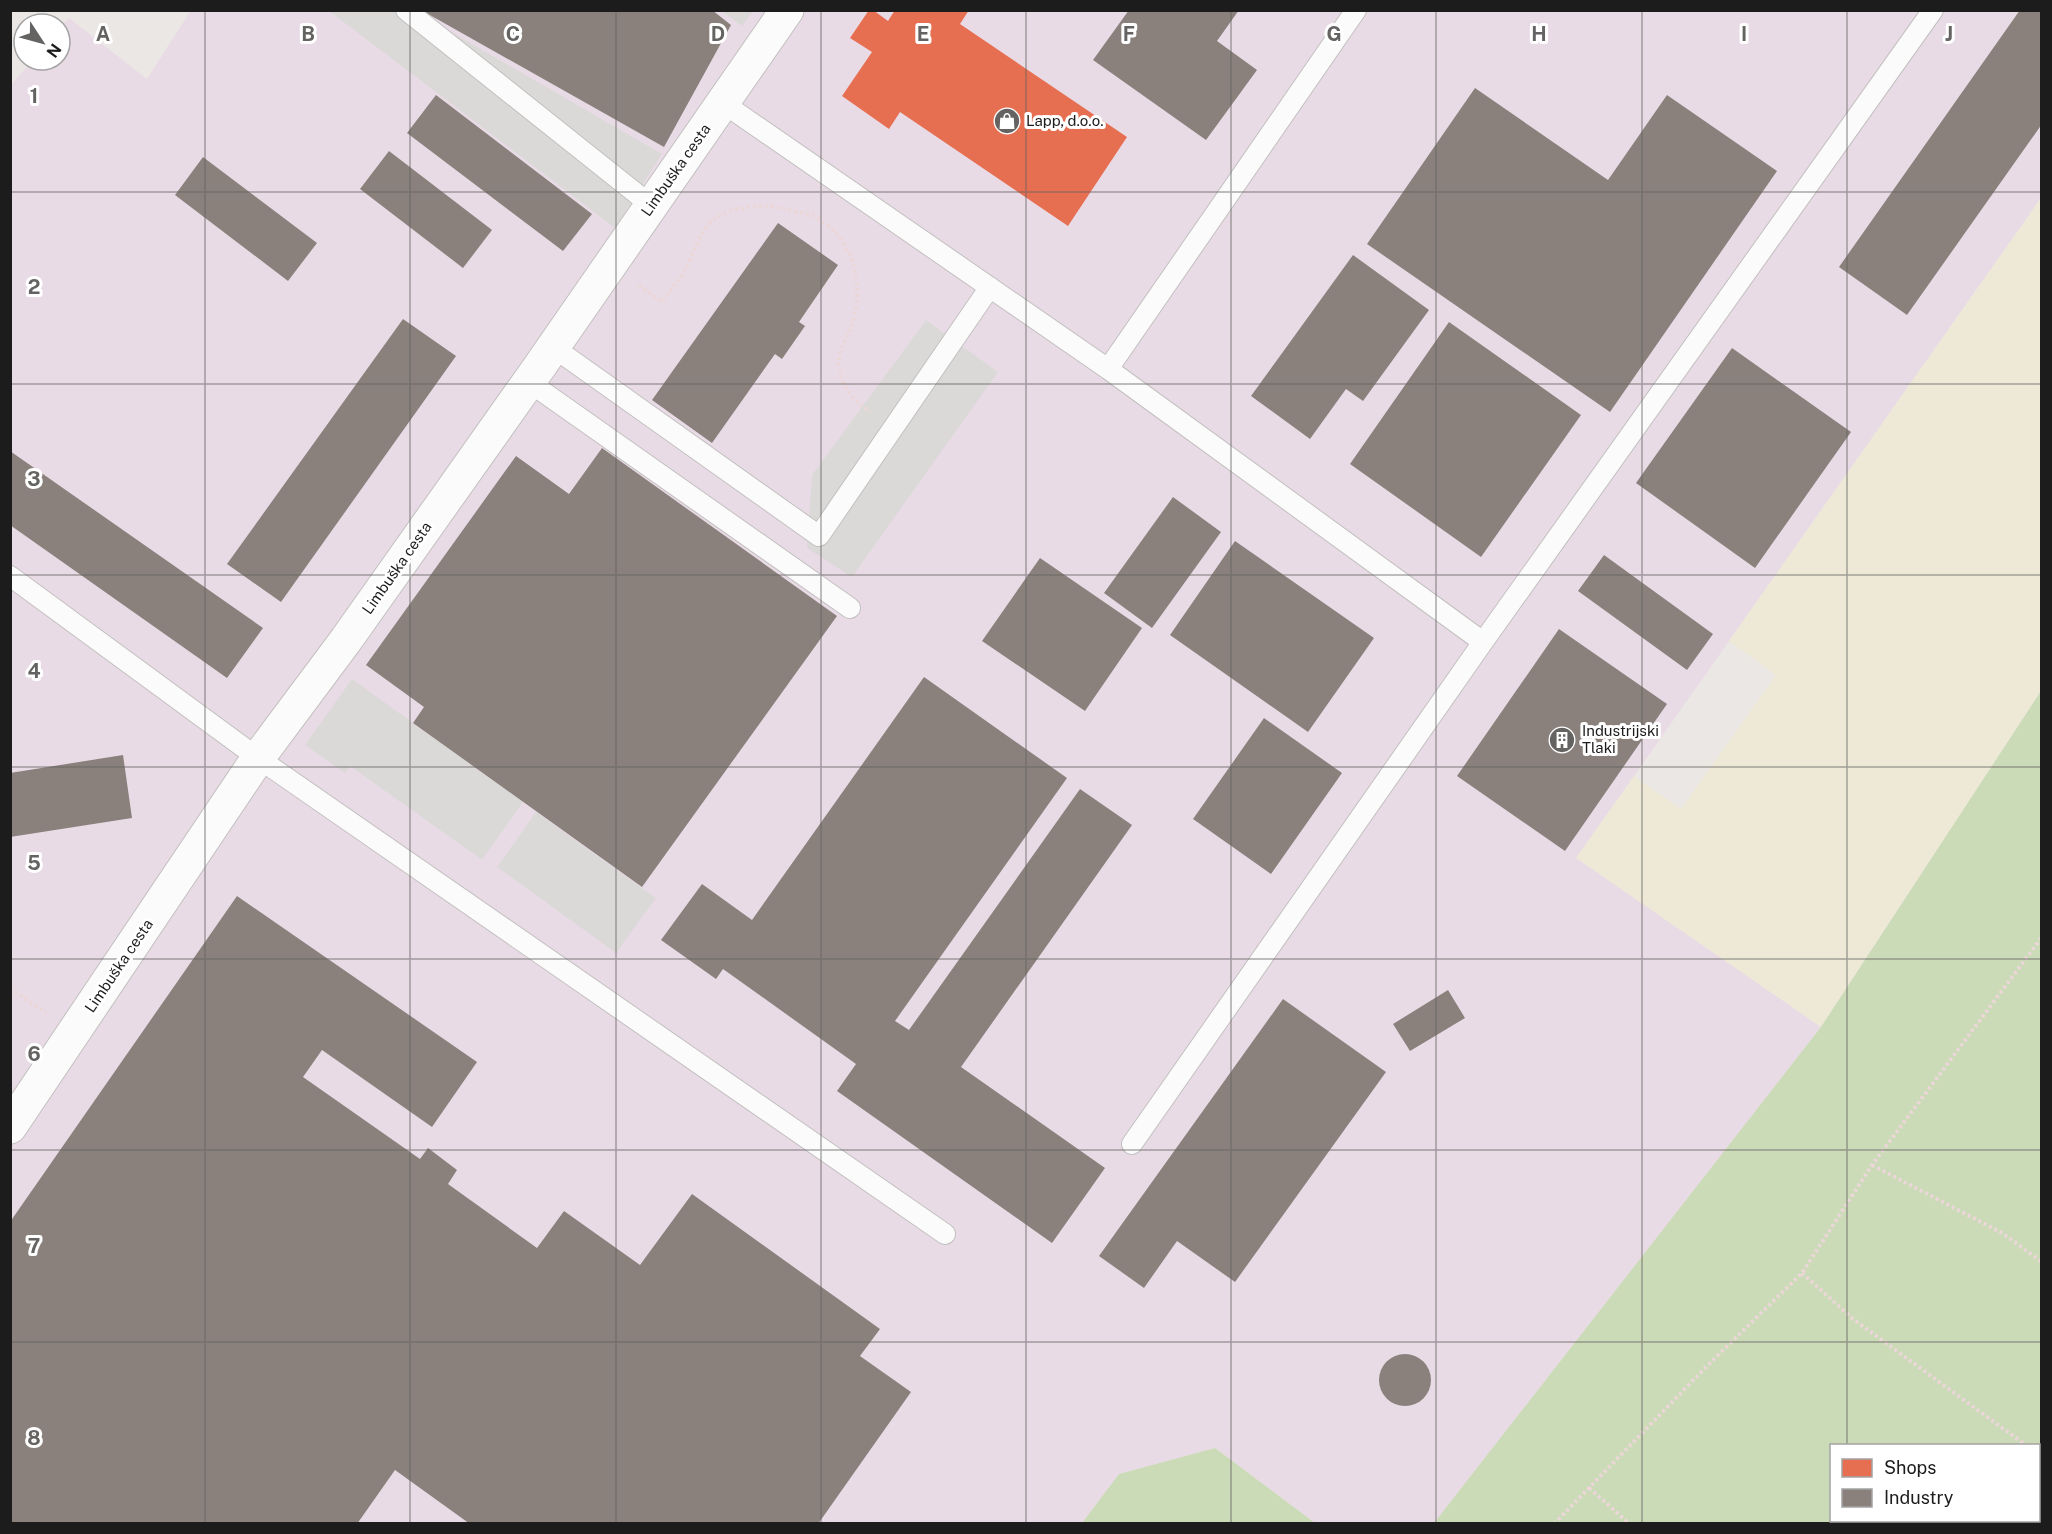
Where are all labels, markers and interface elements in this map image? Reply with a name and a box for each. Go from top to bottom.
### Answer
north arrow [12,12,72,72]
text: A [96,22,110,46]
text: B [301,22,315,46]
text: C [506,22,520,46]
text: D [711,22,725,46]
text: E [917,22,929,46]
text: F [1123,22,1135,46]
text: G [1326,22,1342,46]
text: H [1531,22,1547,46]
text: I [1741,22,1747,46]
text: J [1945,22,1953,46]
text: N [42,40,65,61]
text: 1 [30,84,38,108]
shop icon: Lapp, d.o.o. [992,106,1022,136]
place label: Lapp, d.o.o. [1026,112,1104,129]
street label: Limbuška cesta [637,120,714,219]
text: 2 [28,275,40,299]
text: 3 [27,467,41,491]
street label: Limbuška cesta [358,518,435,617]
text: 4 [27,659,41,683]
place label: Industrijski Tlaki [1582,722,1659,756]
building icon: Industrijski Tlaki [1547,725,1577,755]
text: 5 [27,851,41,875]
street label: Limbuška cesta [81,916,156,1016]
text: 6 [27,1042,41,1066]
text: 7 [28,1234,40,1258]
text: 8 [27,1426,41,1450]
legend [1830,1444,2040,1522]
text: Shops [1884,1457,1936,1478]
text: Industry [1884,1487,1954,1508]

